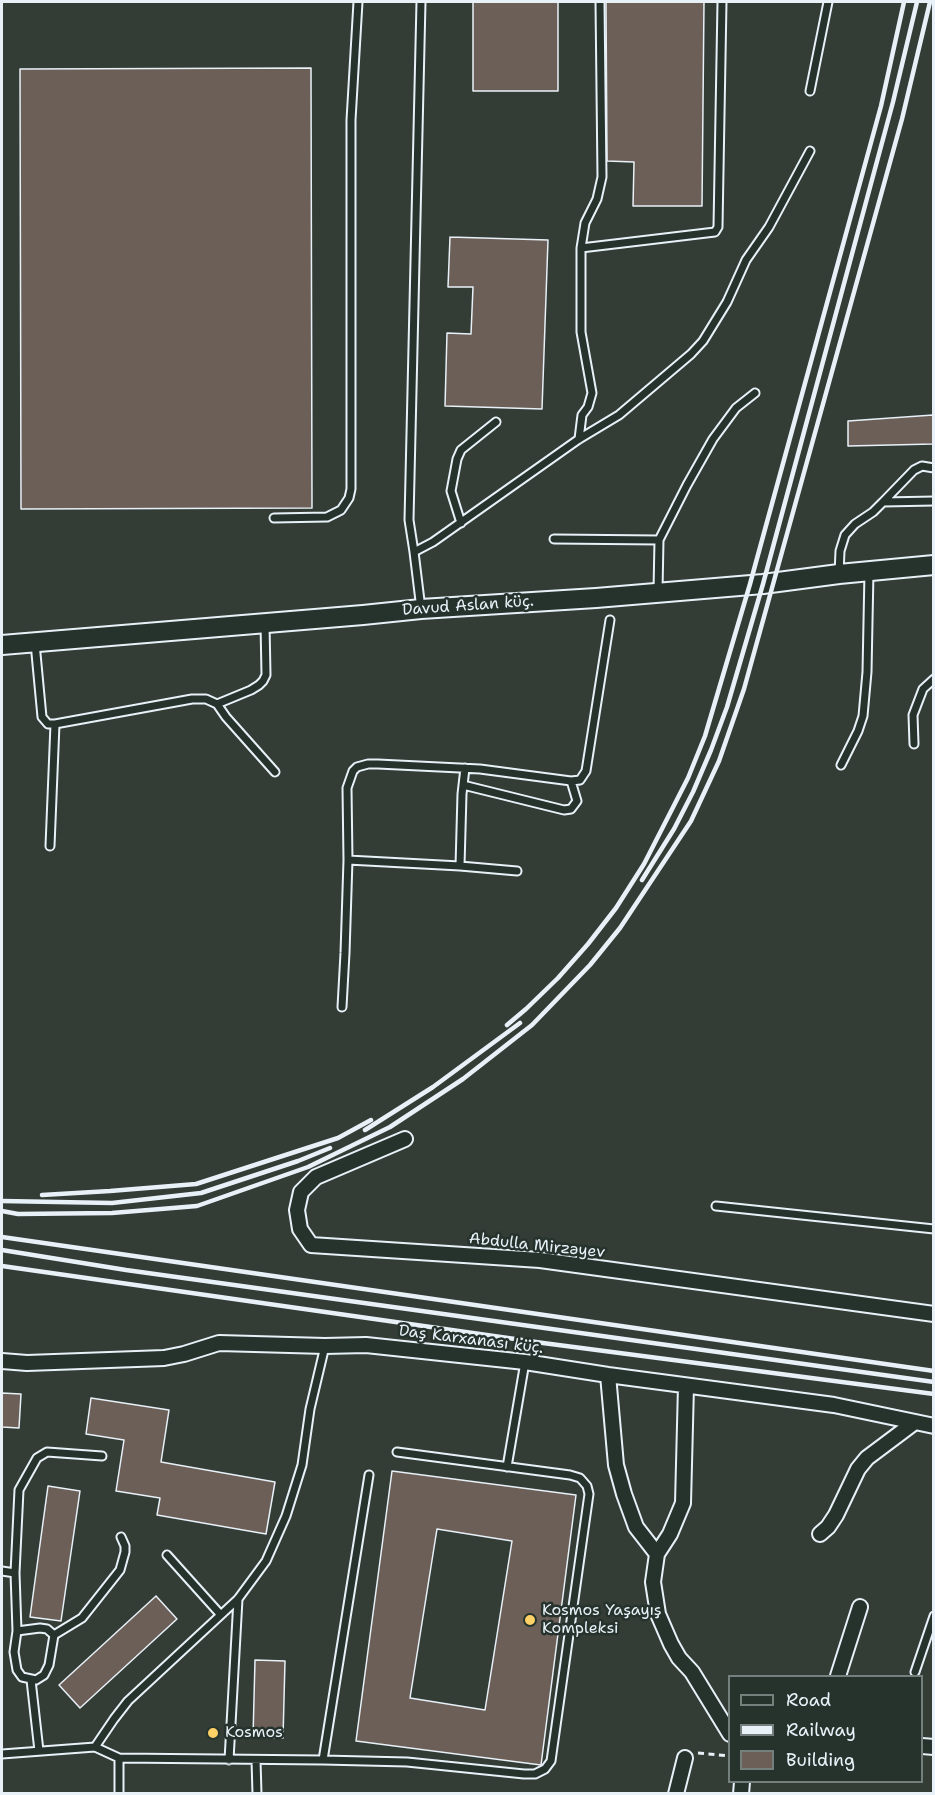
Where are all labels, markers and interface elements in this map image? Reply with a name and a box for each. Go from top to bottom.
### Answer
street label: Davud Aslan küç. [402,592,534,620]
street label: Abdulla Mirzəyev [468,1229,606,1263]
street label: Daş Karxanası küç. [397,1322,545,1358]
place label: Kosmos Yaşayış Kompleksi [542,1601,662,1639]
marker: Kosmos Yaşayış Kompleksi [523,1613,537,1627]
legend [728,1675,923,1783]
text: Road [786,1688,831,1712]
text: Railway [786,1718,856,1742]
place label: Kosmos [225,1723,283,1743]
marker: Kosmos [206,1726,220,1740]
text: Building [786,1748,855,1772]

